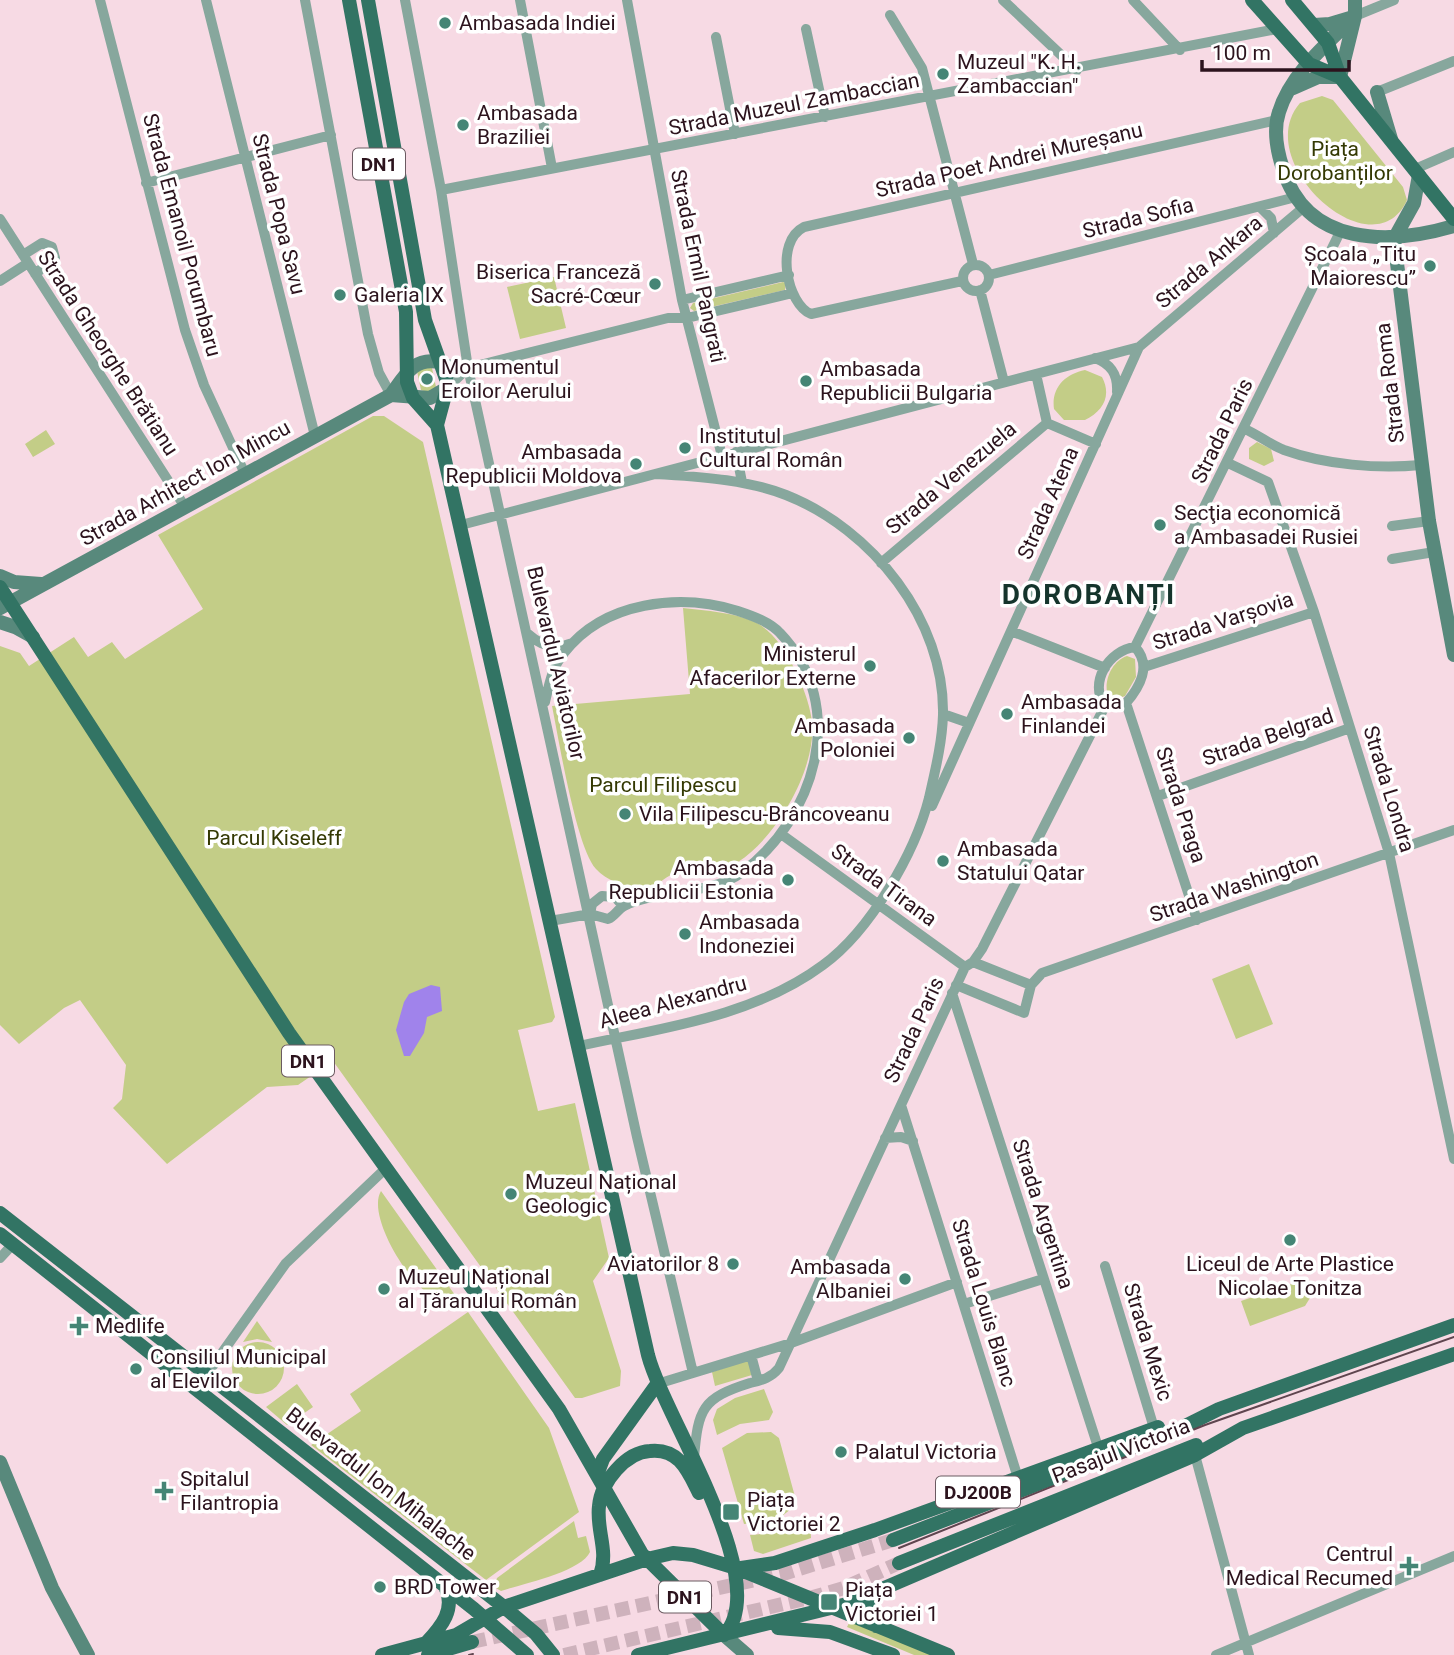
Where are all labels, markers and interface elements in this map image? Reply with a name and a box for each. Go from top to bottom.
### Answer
place label: Ambasada Indiei [459,11,616,35]
marker: Ambasada Indiei [437,15,453,31]
scale bar [1202,28,1349,72]
text: 100 m [1212,41,1271,65]
place label: Muzeul "K. H. Zambaccian" [957,50,1081,98]
marker: Muzeul "K. H. Zambaccian" [935,66,951,82]
street label: Strada Muzeul Zambaccian [667,68,921,140]
place label: Ambasada Braziliei [477,101,578,149]
street label: Strada Emanoil Porumbaru [138,111,226,359]
marker: Ambasada Braziliei [455,117,471,133]
street label: Strada Poet Andrei Mureșanu [873,118,1145,202]
street label: Strada Popa Savu [247,131,311,297]
park label: Piața Dorobanților [1277,137,1393,186]
road number: DN1 [353,148,405,180]
street label: Strada Ermil Pangrati [666,167,730,365]
street label: Strada Sofia [1080,193,1196,243]
street label: Strada Ankara [1151,211,1267,313]
place label: Școala „Titu Maiorescu” [1304,242,1416,290]
street label: Strada Gheorghe Brătianu [33,246,183,460]
marker: Școala „Titu Maiorescu” [1422,258,1438,274]
place label: Biserica Franceză Sacré-Cœur [476,260,641,308]
marker: Biserica Franceză Sacré-Cœur [647,276,663,292]
place label: Galeria IX [354,283,444,307]
marker: Galeria IX [332,287,348,303]
street label: Strada Roma [1371,322,1409,444]
place label: Monumentul Eroilor Aerului [441,355,572,403]
place label: Ambasada Republicii Bulgaria [820,357,993,405]
marker: Monumentul Eroilor Aerului [419,371,435,387]
marker: Ambasada Republicii Bulgaria [798,373,814,389]
street label: Strada Paris [1186,375,1258,487]
street label: Strada Arhitect Ion Mincu [76,415,294,551]
street label: Strada Venezuela [881,417,1021,539]
place label: Institutul Cultural Român [699,424,843,472]
place label: Ambasada Republicii Moldova [446,440,622,488]
marker: Institutul Cultural Român [677,440,693,456]
street label: Strada Atena [1013,443,1083,563]
marker: Ambasada Republicii Moldova [628,456,644,472]
place label: Secţia economică a Ambasadei Rusiei [1174,501,1358,549]
marker: Secţia economică a Ambasadei Rusiei [1152,517,1168,533]
street label: Bulevardul Aviatorilor [522,564,590,762]
district label: DOROBANȚI [1002,578,1176,611]
street label: Strada Varșovia [1150,587,1296,655]
place label: Ministerul Afacerilor Externe [690,642,856,690]
marker: Ministerul Afacerilor Externe [862,658,878,674]
place label: Ambasada Finlandei [1021,690,1122,738]
street label: Strada Belgrad [1199,703,1337,771]
marker: Ambasada Finlandei [999,706,1015,722]
place label: Ambasada Poloniei [794,714,895,762]
street label: Strada Londra [1358,723,1420,855]
marker: Ambasada Poloniei [901,730,917,746]
street label: Strada Praga [1151,744,1211,866]
park label: Parcul Filipescu [589,773,737,797]
place label: Vila Filipescu-Brâncoveanu [639,802,890,826]
marker: Vila Filipescu-Brâncoveanu [617,806,633,822]
park label: Parcul Kiseleff [206,826,342,850]
place label: Ambasada Statului Qatar [957,837,1085,885]
street label: Strada Tirana [827,839,941,931]
street label: Strada Washington [1147,847,1321,927]
marker: Ambasada Statului Qatar [935,853,951,869]
place label: Ambasada Republicii Estonia [609,856,774,904]
marker: Ambasada Republicii Estonia [780,872,796,888]
place label: Ambasada Indoneziei [699,910,800,958]
marker: Ambasada Indoneziei [677,926,693,942]
street label: Aleea Alexandru [597,971,749,1033]
street label: Strada Paris [879,973,949,1087]
road number: DN1 [282,1046,334,1077]
street label: Strada Argentina [1007,1136,1079,1292]
place label: Muzeul Național Geologic [525,1170,677,1218]
marker: Muzeul Național Geologic [503,1186,519,1202]
street label: Strada Louis Blanc [947,1216,1021,1390]
marker: Liceul de Arte Plastice Nicolae Tonitza [1282,1232,1298,1248]
place label: Aviatorilor 8 [607,1252,719,1276]
place label: Liceul de Arte Plastice Nicolae Tonitza [1186,1252,1394,1300]
place label: Ambasada Albaniei [790,1255,891,1303]
marker: Aviatorilor 8 [725,1256,741,1272]
place label: Muzeul Național al Țăranului Român [398,1265,577,1314]
marker: Ambasada Albaniei [897,1271,913,1287]
street label: Strada Mexic [1119,1280,1177,1404]
marker: Muzeul Național al Țăranului Român [376,1281,392,1297]
place label: Medlife [95,1314,165,1338]
marker: Medlife [69,1316,89,1336]
place label: Consiliul Municipal al Elevilor [150,1345,326,1393]
marker: Consiliul Municipal al Elevilor [128,1361,144,1377]
street label: Bulevardul Ion Mihalache [281,1403,481,1565]
street label: Pasajul Victoria [1049,1414,1193,1488]
place label: Palatul Victoria [855,1440,997,1464]
marker: Palatul Victoria [833,1444,849,1460]
place label: Spitalul Filantropia [180,1467,279,1515]
road number: DJ200B [936,1476,1020,1508]
marker: Spitalul Filantropia [154,1481,174,1501]
place label: Piața Victoriei 2 [747,1488,841,1536]
marker: Piața Victoriei 2 [721,1502,741,1522]
place label: Centrul Medical Recumed [1226,1542,1393,1590]
marker: Centrul Medical Recumed [1399,1556,1419,1576]
place label: BRD Tower [394,1575,496,1599]
place label: Piața Victoriei 1 [845,1578,939,1626]
marker: BRD Tower [372,1579,388,1595]
road number: DN1 [659,1582,711,1612]
marker: Piața Victoriei 1 [819,1592,839,1612]

